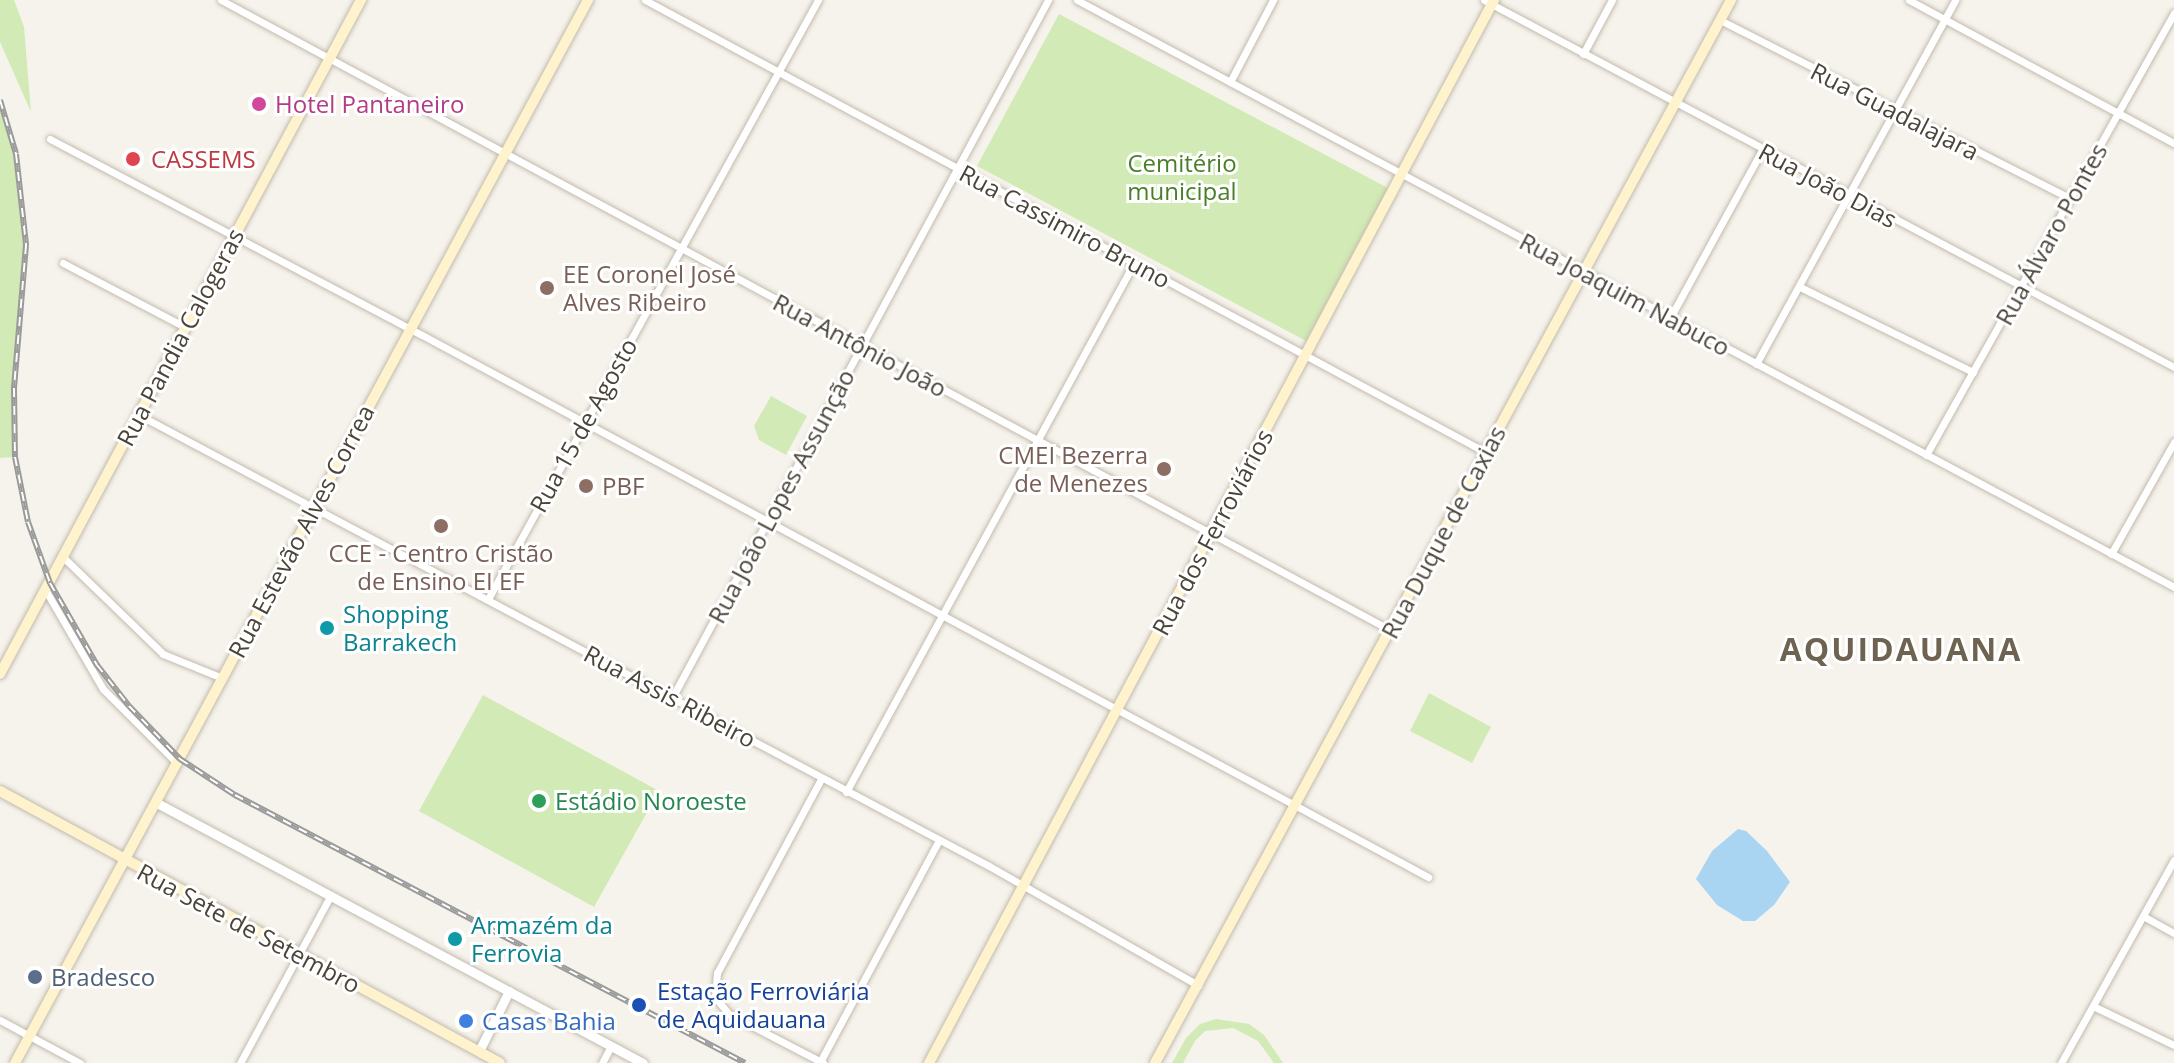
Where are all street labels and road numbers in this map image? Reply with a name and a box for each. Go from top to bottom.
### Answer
street label: Rua Guadalajara [1806,56,1984,166]
street label: Rua João Dias [1754,137,1902,233]
street label: Rua Álvaro Pontes [1989,138,2113,330]
street label: Rua Cassimiro Bruno [955,158,1175,294]
street label: Rua Pandia Calogeras [110,223,250,451]
street label: Rua Joaquim Nabuco [1515,226,1735,362]
street label: Rua Antônio João [768,287,952,403]
street label: Rua 15 de Agosto [523,333,643,517]
street label: Rua João Lopes Assunção [702,364,860,628]
street label: Rua Estevão Alves Correa [222,400,380,662]
street label: Rua Duque de Caxias [1375,421,1511,643]
street label: Rua dos Ferroviários [1146,424,1278,640]
street label: Rua Assis Ribeiro [579,639,761,753]
street label: Rua Sete de Setembro [133,857,365,999]

